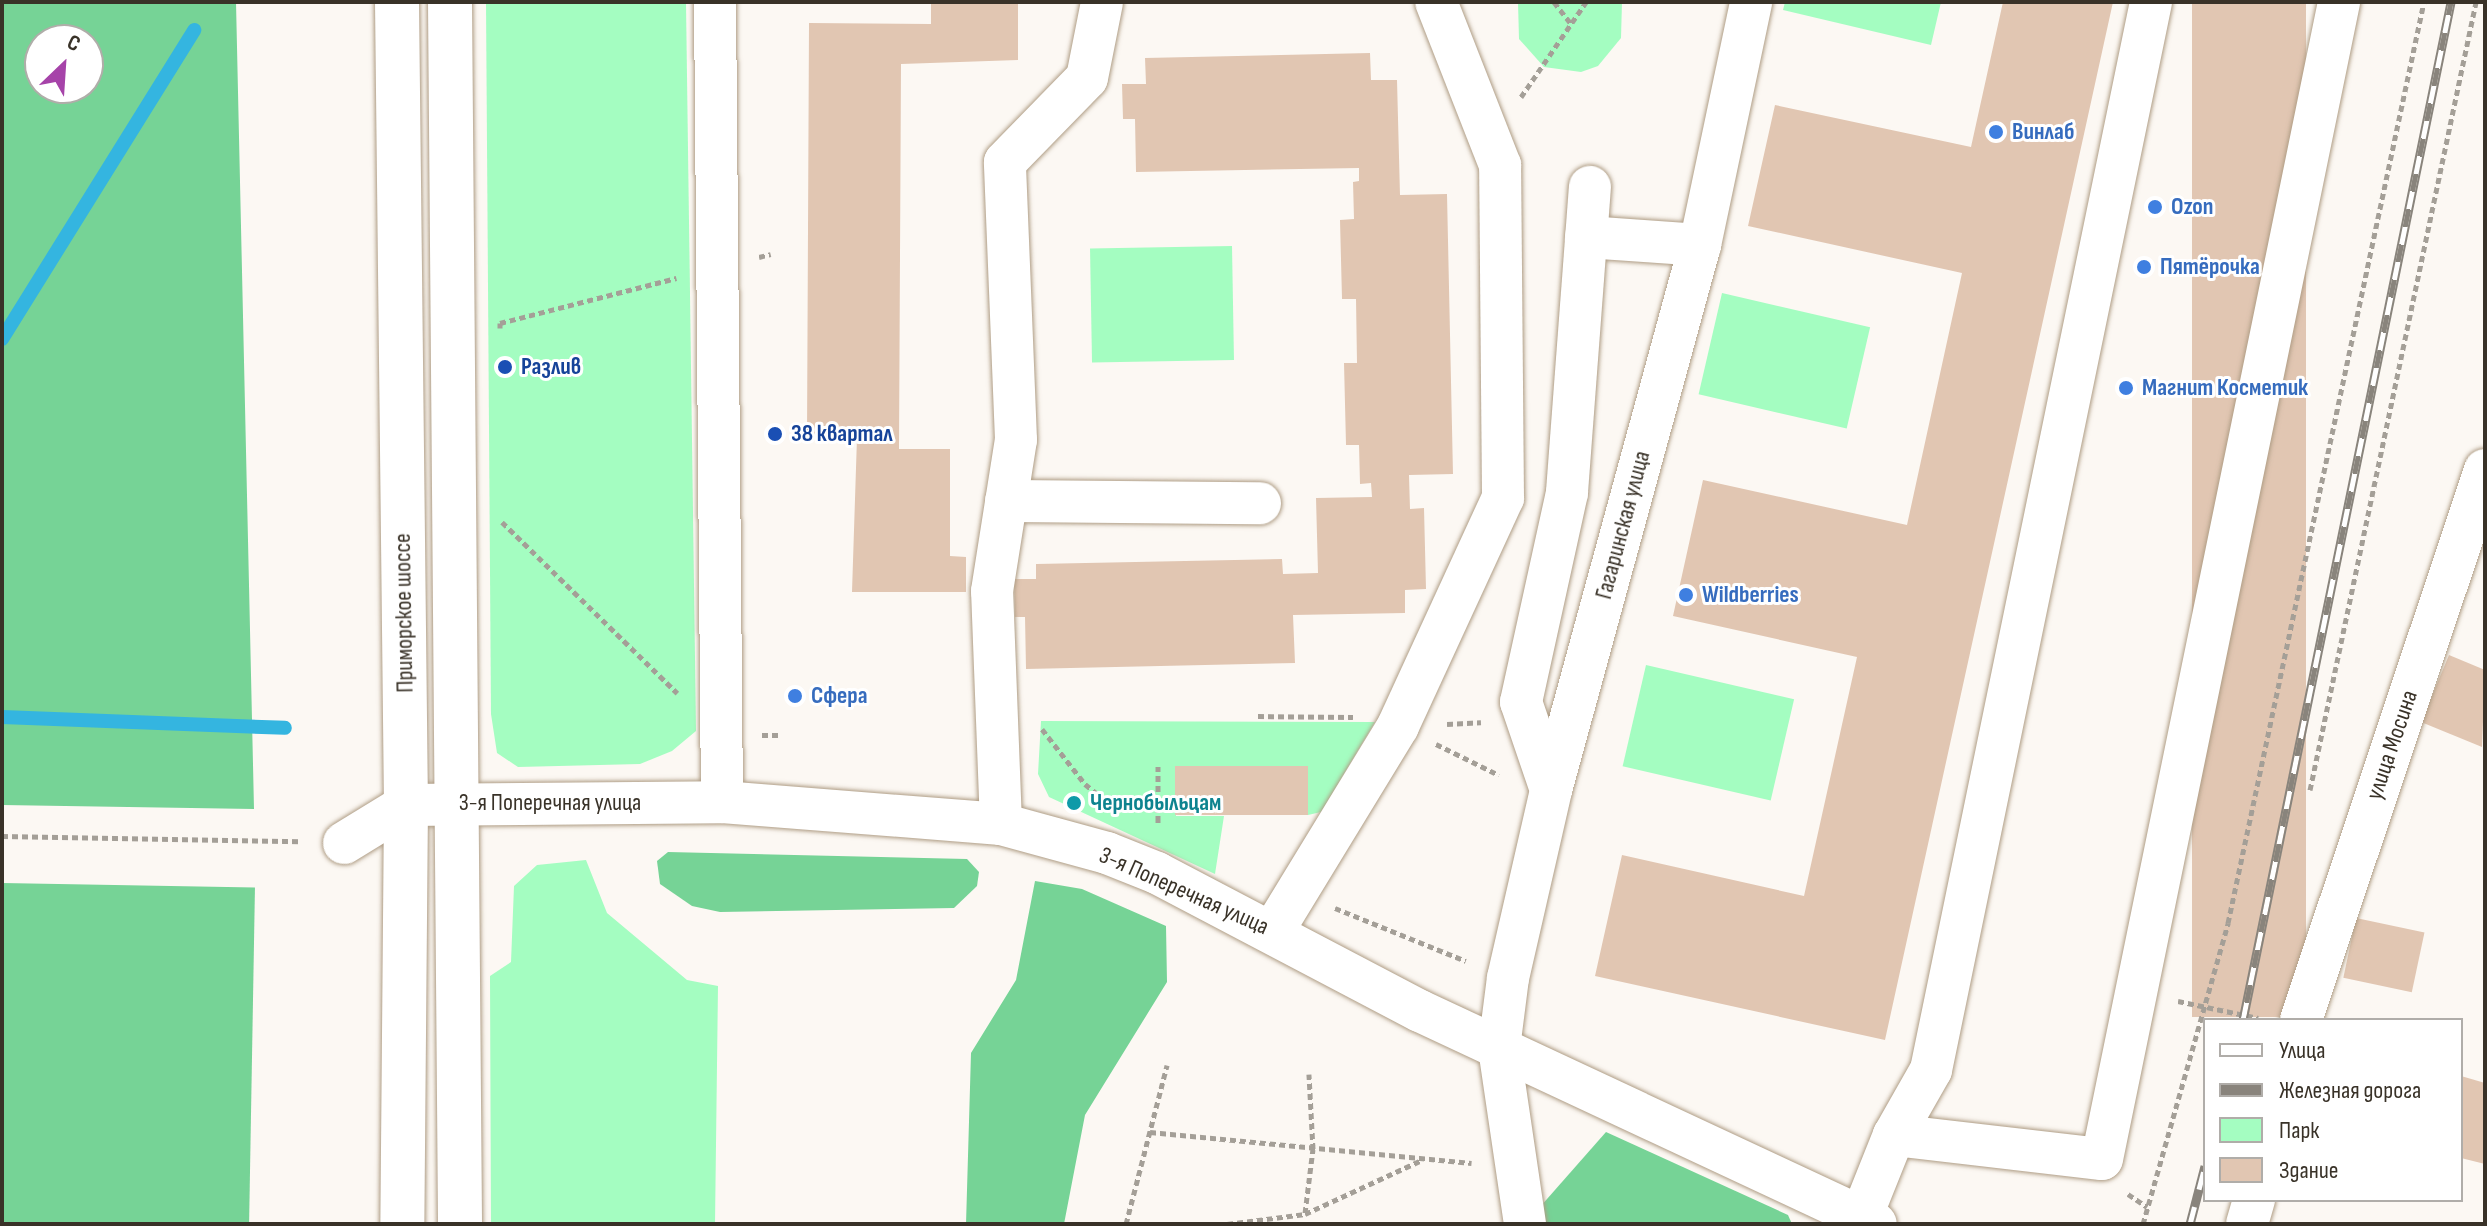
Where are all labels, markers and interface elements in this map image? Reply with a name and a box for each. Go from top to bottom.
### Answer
north arrow [24,24,104,104]
text: С [63,29,84,58]
place label: Винлаб [2012,118,2074,146]
marker: Винлаб [1987,123,2005,141]
place label: Ozon [2171,193,2213,221]
marker: Ozon [2146,198,2164,216]
place label: Пятёрочка [2160,253,2260,281]
marker: Пятёрочка [2135,258,2153,276]
place label: Разлив [521,353,581,381]
marker: Разлив [496,358,514,376]
place label: Магнит Косметик [2142,374,2308,402]
marker: Магнит Косметик [2117,379,2135,397]
place label: 38 квартал [791,420,893,448]
marker: 38 квартал [766,425,784,443]
street label: Гагаринская улица [1589,448,1657,602]
street label: Приморское шоссе [388,533,420,693]
place label: Wildberries [1702,581,1799,609]
marker: Wildberries [1677,586,1695,604]
place label: Сфера [811,682,867,710]
marker: Сфера [786,687,804,705]
street label: улица Мосина [2360,687,2424,803]
street label: 3-я Поперечная улица [459,789,641,817]
place label: Чернобыльцам [1090,789,1221,817]
marker: Чернобыльцам [1065,794,1083,812]
street label: 3-я Поперечная улица [1095,841,1273,941]
legend [2203,1018,2463,1202]
text: Улица [2279,1036,2325,1065]
text: Железная дорога [2279,1076,2421,1105]
text: Парк [2279,1116,2319,1145]
text: Здание [2279,1156,2338,1185]

